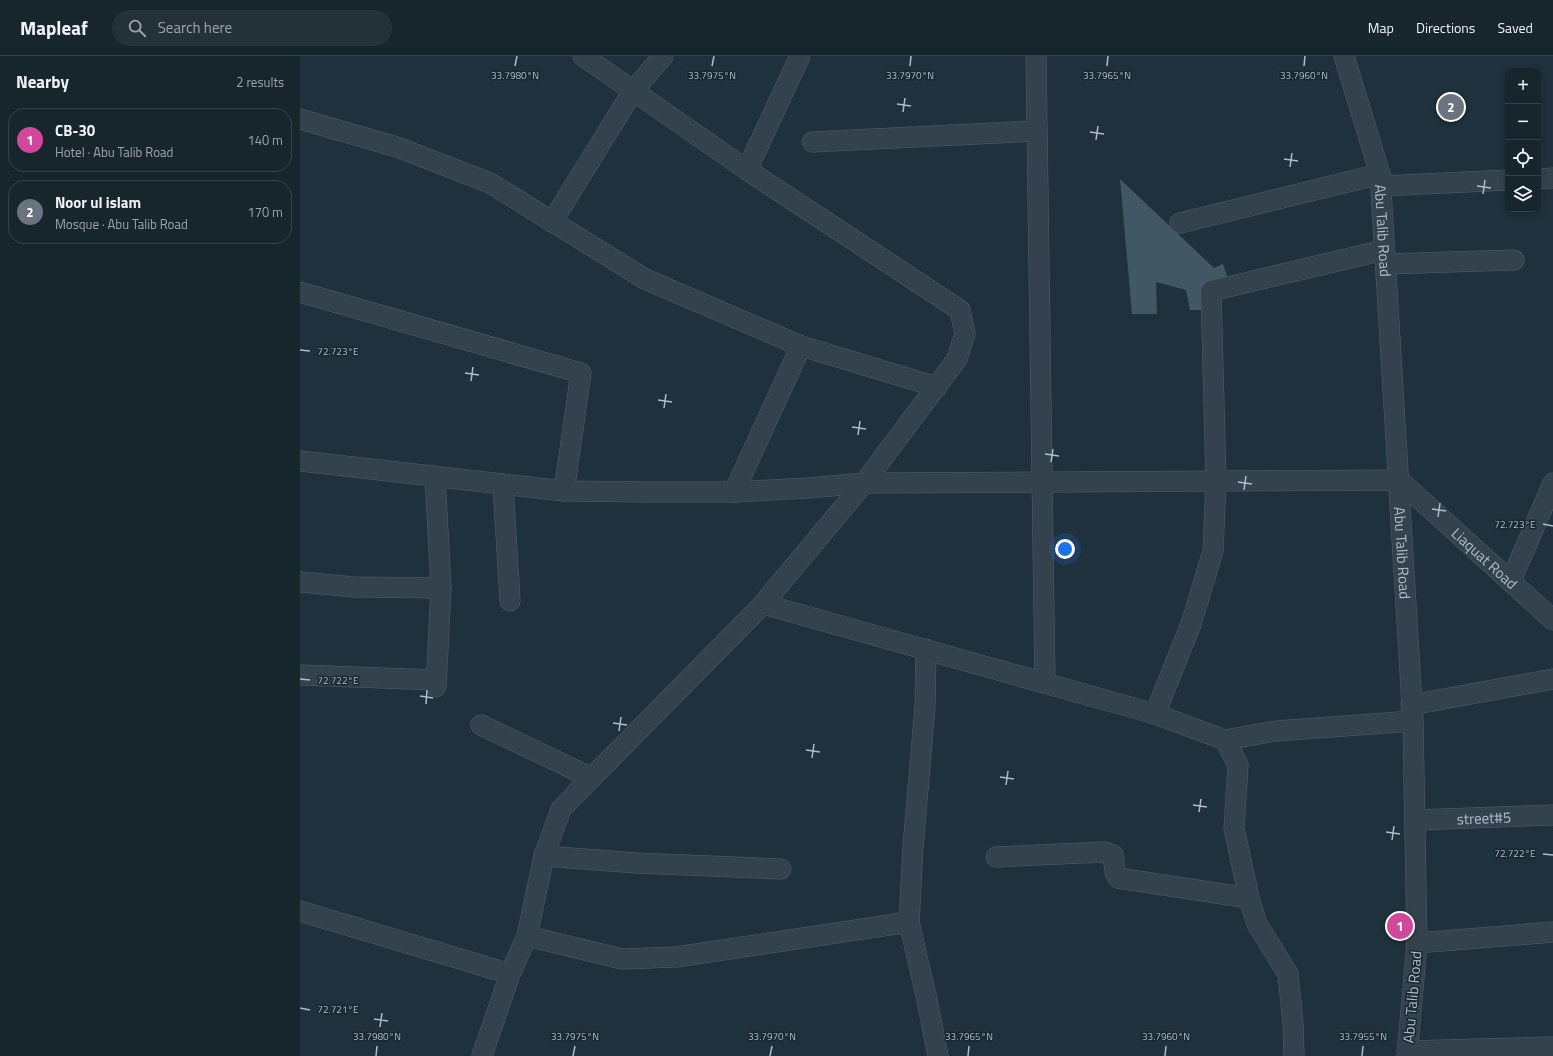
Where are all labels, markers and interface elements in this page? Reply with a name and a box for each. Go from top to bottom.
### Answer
search box [112,10,392,46]
text: Mapleaf [20,13,88,42]
text: Search here [158,16,232,39]
icon: search [126,17,148,39]
text: Map [1368,17,1394,38]
text: Directions [1416,17,1475,38]
text: Saved [1497,17,1533,38]
text: 33.7980°N [491,68,539,83]
text: 33.7975°N [688,68,736,83]
text: 33.7970°N [886,68,934,83]
text: 33.7965°N [1083,68,1131,83]
text: 33.7960°N [1280,68,1328,83]
map controls [1505,68,1541,212]
button: + [1505,68,1541,104]
text: Nearby [16,69,69,95]
text: 2 results [236,72,284,92]
pin: 2 [1438,92,1464,122]
button: − [1505,104,1541,140]
text: CB-30 [55,119,95,142]
text: 1 [26,130,34,150]
text: 140 m [247,130,283,150]
button: locate [1505,140,1541,176]
text: Hotel · Abu Talib Road [55,142,173,162]
button: layers [1505,176,1541,212]
street label: Abu Talib Road [1369,184,1398,277]
text: Noor ul islam [55,191,141,214]
text: 2 [26,202,34,222]
text: 170 m [247,202,283,222]
text: Mosque · Abu Talib Road [55,214,188,234]
text: 72.723°E [317,344,359,359]
street label: Abu Talib Road [1389,506,1417,600]
text: 72.723°E [1494,517,1536,532]
street label: Liaquat Road [1447,522,1523,594]
your location [1055,539,1075,559]
text: 72.722°E [317,673,359,688]
street label: street#5 [1456,805,1512,830]
text: 72.722°E [1494,846,1536,861]
pin: 1 [1387,911,1413,941]
street label: Abu Talib Road [1397,950,1427,1044]
text: 72.721°E [317,1002,359,1017]
text: 33.7980°N [353,1029,401,1044]
text: 33.7975°N [551,1029,599,1044]
text: 33.7970°N [748,1029,796,1044]
text: 33.7965°N [945,1029,993,1044]
text: 33.7960°N [1142,1029,1190,1044]
text: 33.7955°N [1339,1029,1387,1044]

